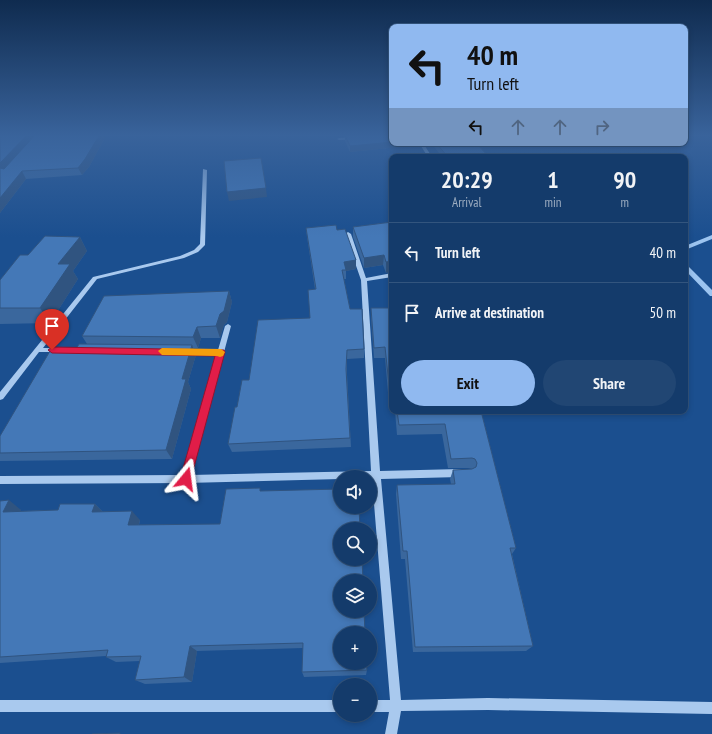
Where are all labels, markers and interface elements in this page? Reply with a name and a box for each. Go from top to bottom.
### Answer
text: 40 m [467,36,518,73]
icon: left [401,40,453,92]
text: Turn left [467,72,519,95]
icon: left [465,116,487,138]
icon: ahead [507,116,529,138]
icon: ahead [549,116,571,138]
icon: right [591,116,613,138]
text: 20:29 [441,164,493,195]
text: 1 [547,164,559,195]
text: 90 [613,164,636,195]
text: Arrival [452,194,481,211]
text: min [544,194,561,211]
text: m [621,194,629,211]
icon: left [401,242,423,264]
text: Turn left [435,243,480,262]
text: 40 m [650,243,676,262]
icon: arrive [401,302,423,324]
text: Arrive at destination [435,303,544,322]
text: 50 m [650,303,676,322]
pin [35,309,69,350]
icon: arrive [41,315,63,337]
button: Exit [401,360,535,406]
button: Share [543,360,676,406]
position arrow [165,458,207,500]
map controls [333,470,377,722]
button: sound [333,470,377,514]
button: search [333,522,377,566]
button: layers [333,574,377,618]
button: + [333,626,377,670]
button: − [333,678,377,722]

